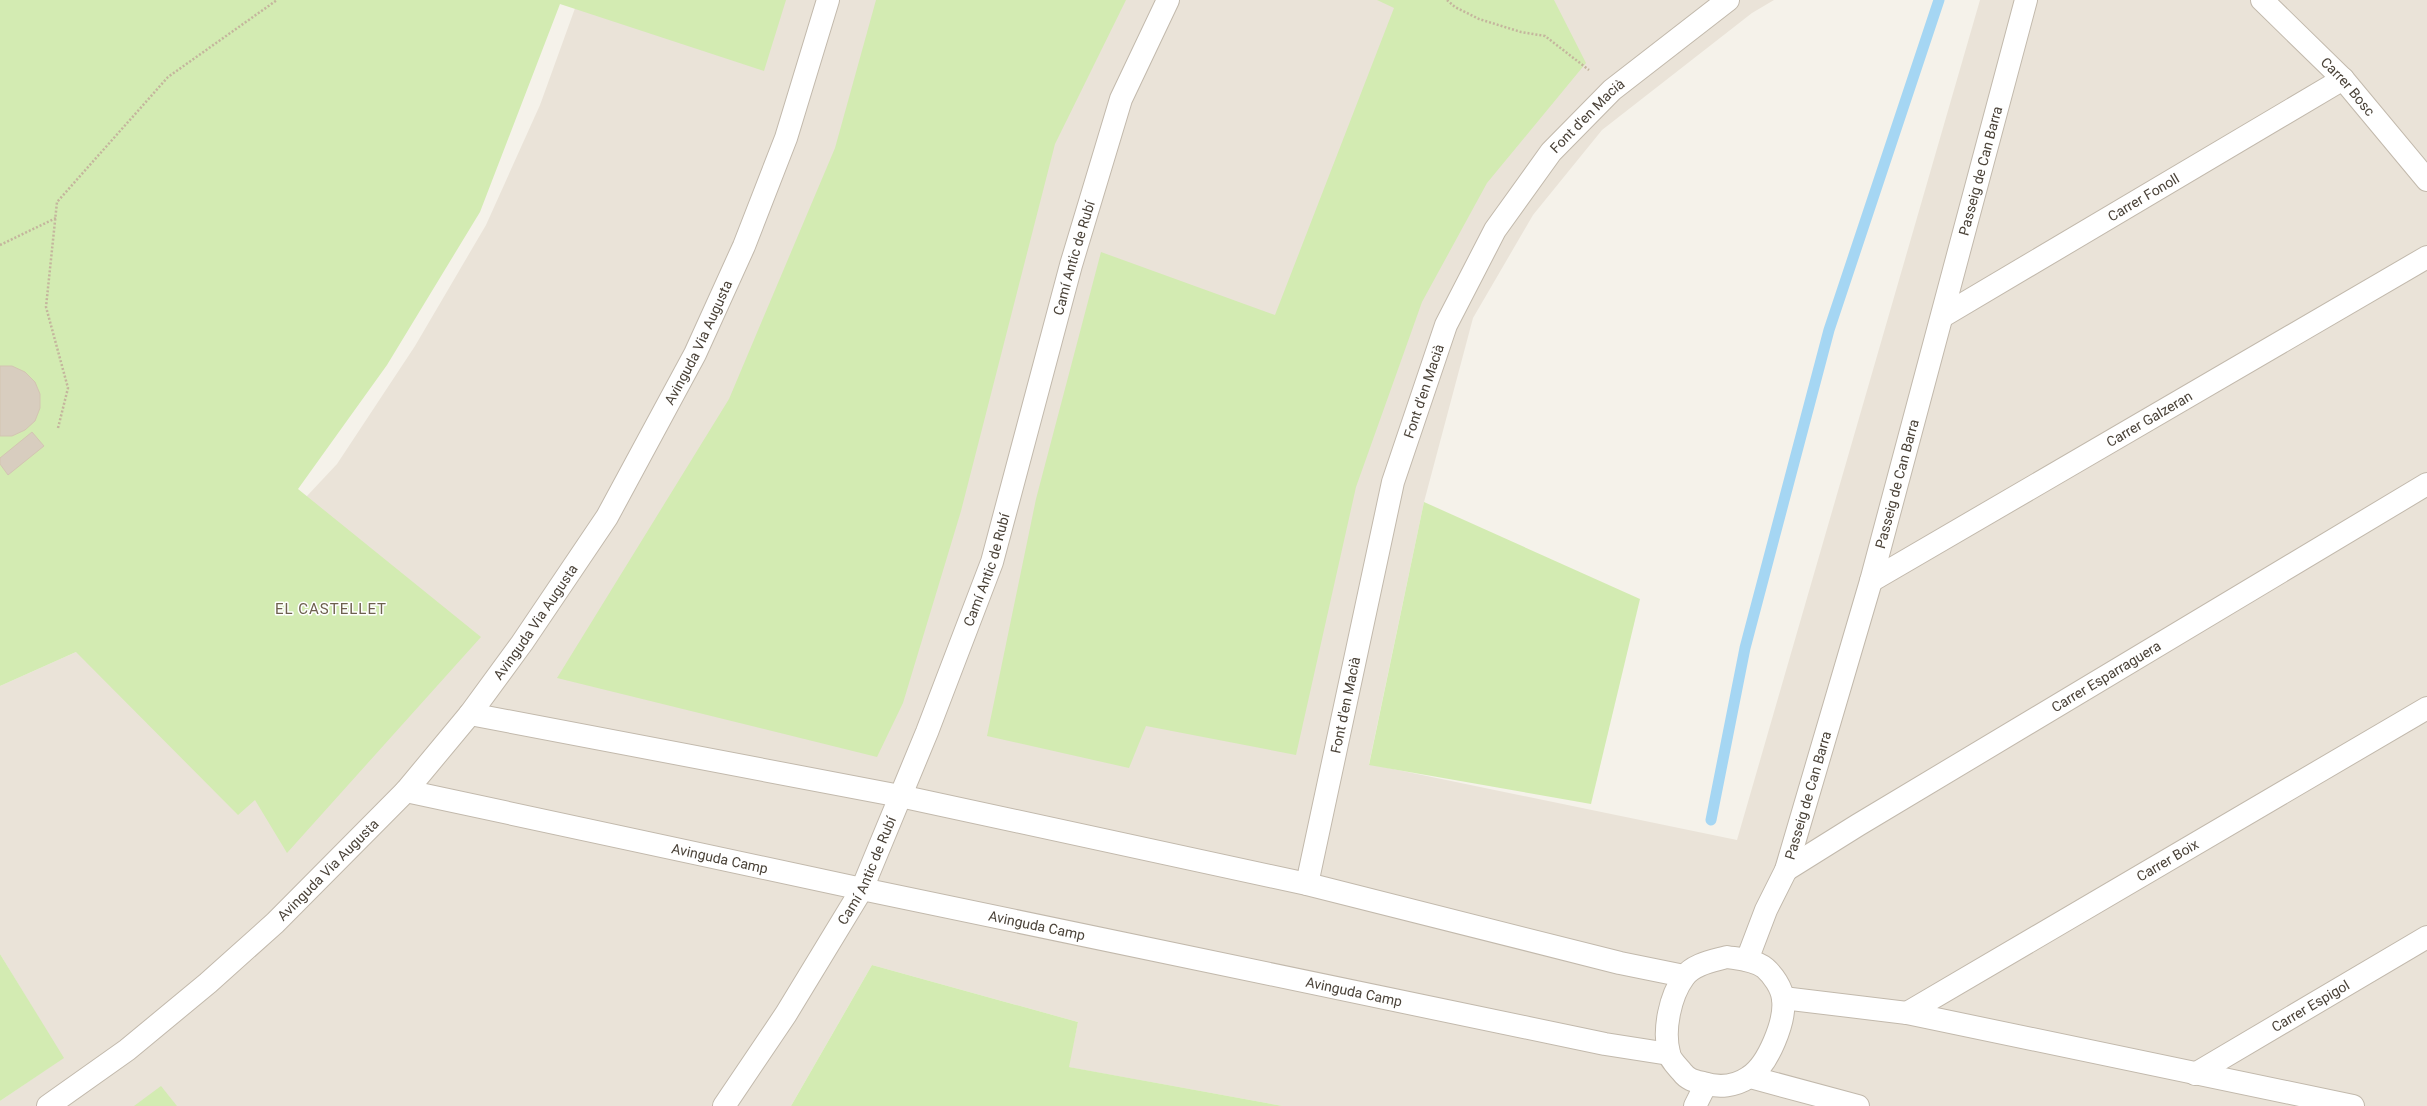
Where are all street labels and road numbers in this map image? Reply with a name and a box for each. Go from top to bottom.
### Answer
street label: Carrer Bosc [2318,54,2378,119]
street label: Font d'en Macià [1547,75,1628,156]
street label: Passeig de Can Barra [1956,104,2005,237]
street label: Carrer Fonoll [2105,170,2182,224]
street label: Camí Antic de Rubí [1050,198,1098,317]
street label: Avinguda Via Augusta [661,278,735,408]
street label: Font d'en Macià [1400,342,1447,440]
street label: Carrer Galzeran [2103,388,2195,450]
street label: Passeig de Can Barra [1872,417,1922,550]
street label: Camí Antic de Rubí [960,511,1013,629]
street label: Avinguda Via Augusta [490,561,581,683]
street label: Carrer Esparraguera [2048,638,2163,715]
street label: Font d'en Macià [1327,655,1363,755]
street label: Passeig de Can Barra [1781,729,1834,861]
street label: Camí Antic de Rubí [834,814,899,928]
street label: Avinguda Via Augusta [274,816,382,924]
street label: Carrer Boix [2134,836,2201,885]
street label: Avinguda Camp [670,840,770,877]
street label: Avinguda Camp [987,908,1087,943]
street label: Avinguda Camp [1304,974,1404,1010]
street label: Carrer Espigol [2269,977,2352,1035]

